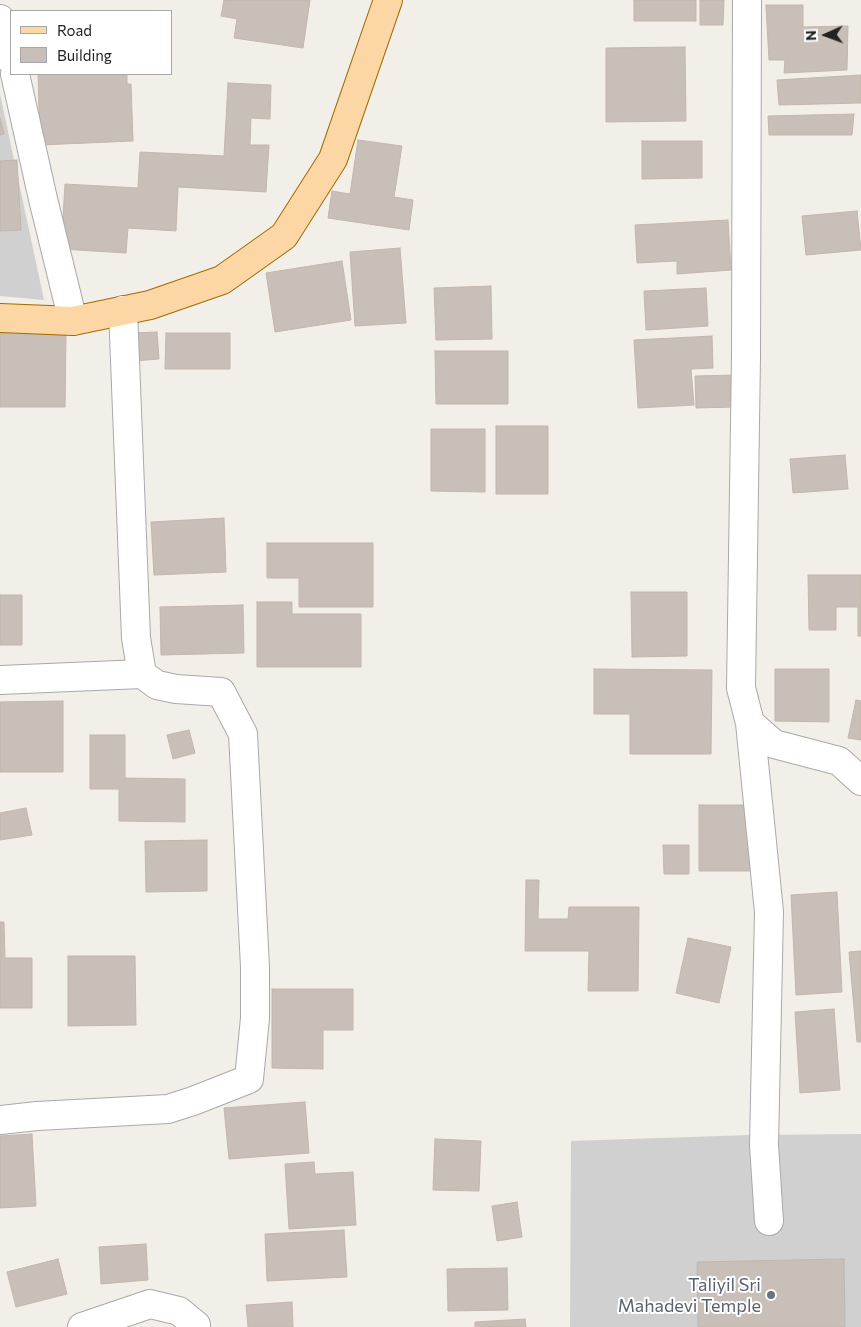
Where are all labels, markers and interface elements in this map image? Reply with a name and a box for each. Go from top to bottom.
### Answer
legend [10,10,172,75]
north arrow [801,10,851,60]
text: Road [57,21,92,39]
text: N [802,30,819,41]
text: Building [57,46,112,64]
place label: Taliyil Sri Mahadevi Temple [618,1274,761,1316]
marker: Taliyil Sri Mahadevi Temple [765,1289,777,1301]

